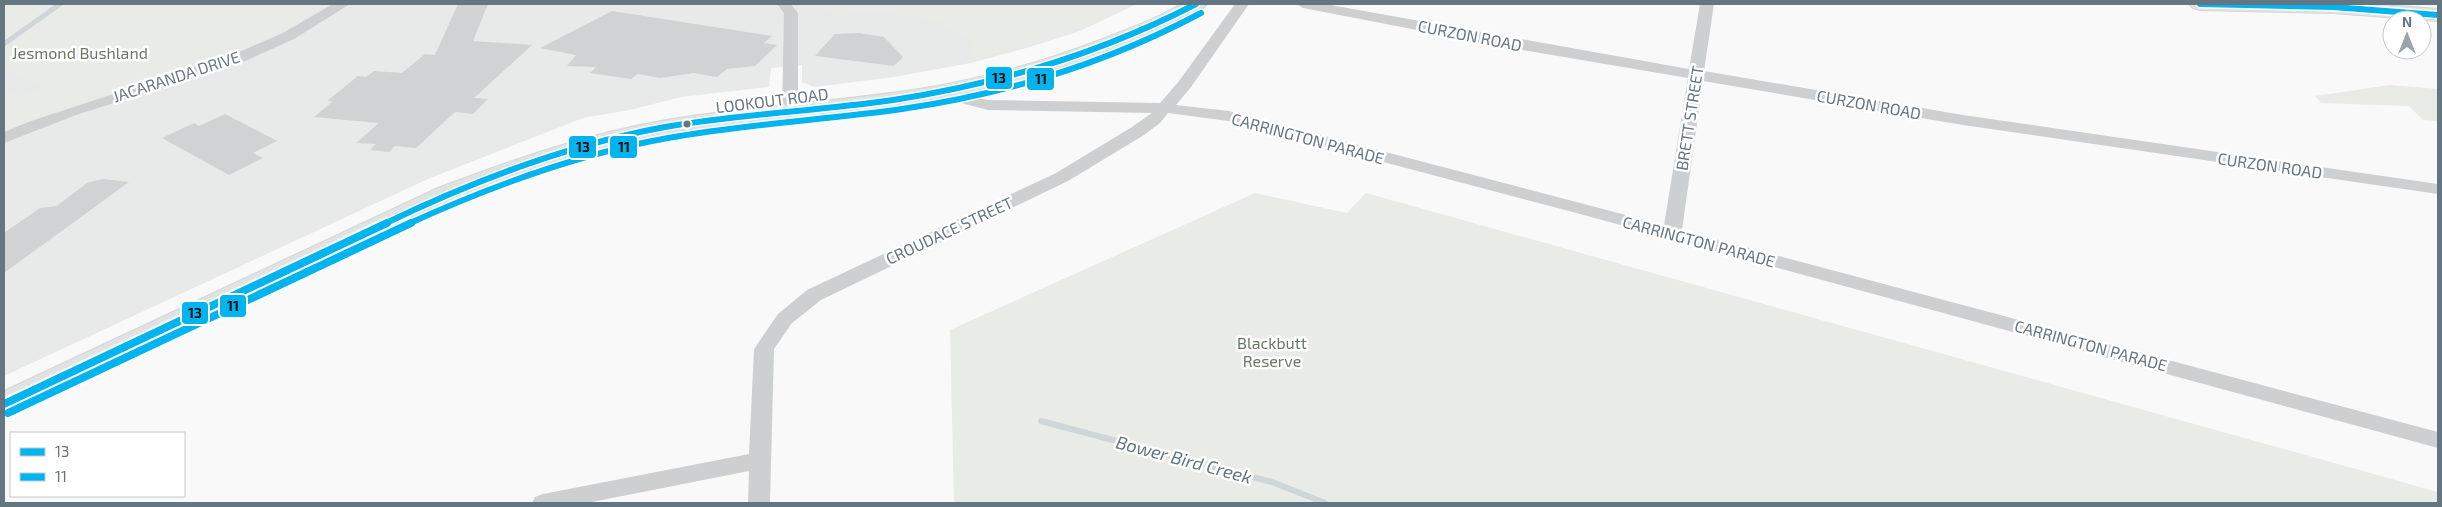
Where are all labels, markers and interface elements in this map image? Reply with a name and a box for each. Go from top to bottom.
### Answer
north arrow [2382,10,2432,60]
text: N [2402,13,2412,30]
street label: CURZON ROAD [1417,16,1523,54]
park label: Jesmond Bushland [12,43,148,62]
street label: JACARANDA DRIVE [110,46,242,106]
street label: BRETT STREET [1671,64,1707,172]
line badge: 13 [985,66,1013,90]
line badge: 11 [1026,67,1055,91]
text: 13 [992,69,1006,86]
text: 11 [1035,70,1047,87]
street label: LOOKOUT ROAD [715,84,829,116]
street label: CURZON ROAD [1816,86,1922,122]
street label: CARRINGTON PARADE [1230,108,1386,168]
unlabelled marker [682,119,692,129]
line badge: 13 [568,135,597,159]
line badge: 11 [609,135,638,159]
text: 13 [576,138,590,155]
text: 11 [618,138,630,155]
street label: CURZON ROAD [2217,148,2323,182]
street label: CROUDACE STREET [883,192,1015,268]
street label: CARRINGTON PARADE [1621,211,1777,271]
line badge: 11 [219,294,247,318]
text: 11 [227,297,239,314]
line badge: 13 [181,301,209,325]
text: 13 [188,304,202,321]
street label: CARRINGTON PARADE [2013,315,2169,375]
park label: Blackbutt Reserve [1237,333,1307,370]
water label: Bower Bird Creek [1114,430,1254,488]
legend [10,432,185,497]
text: 13 [55,442,69,460]
text: 11 [55,467,67,485]

